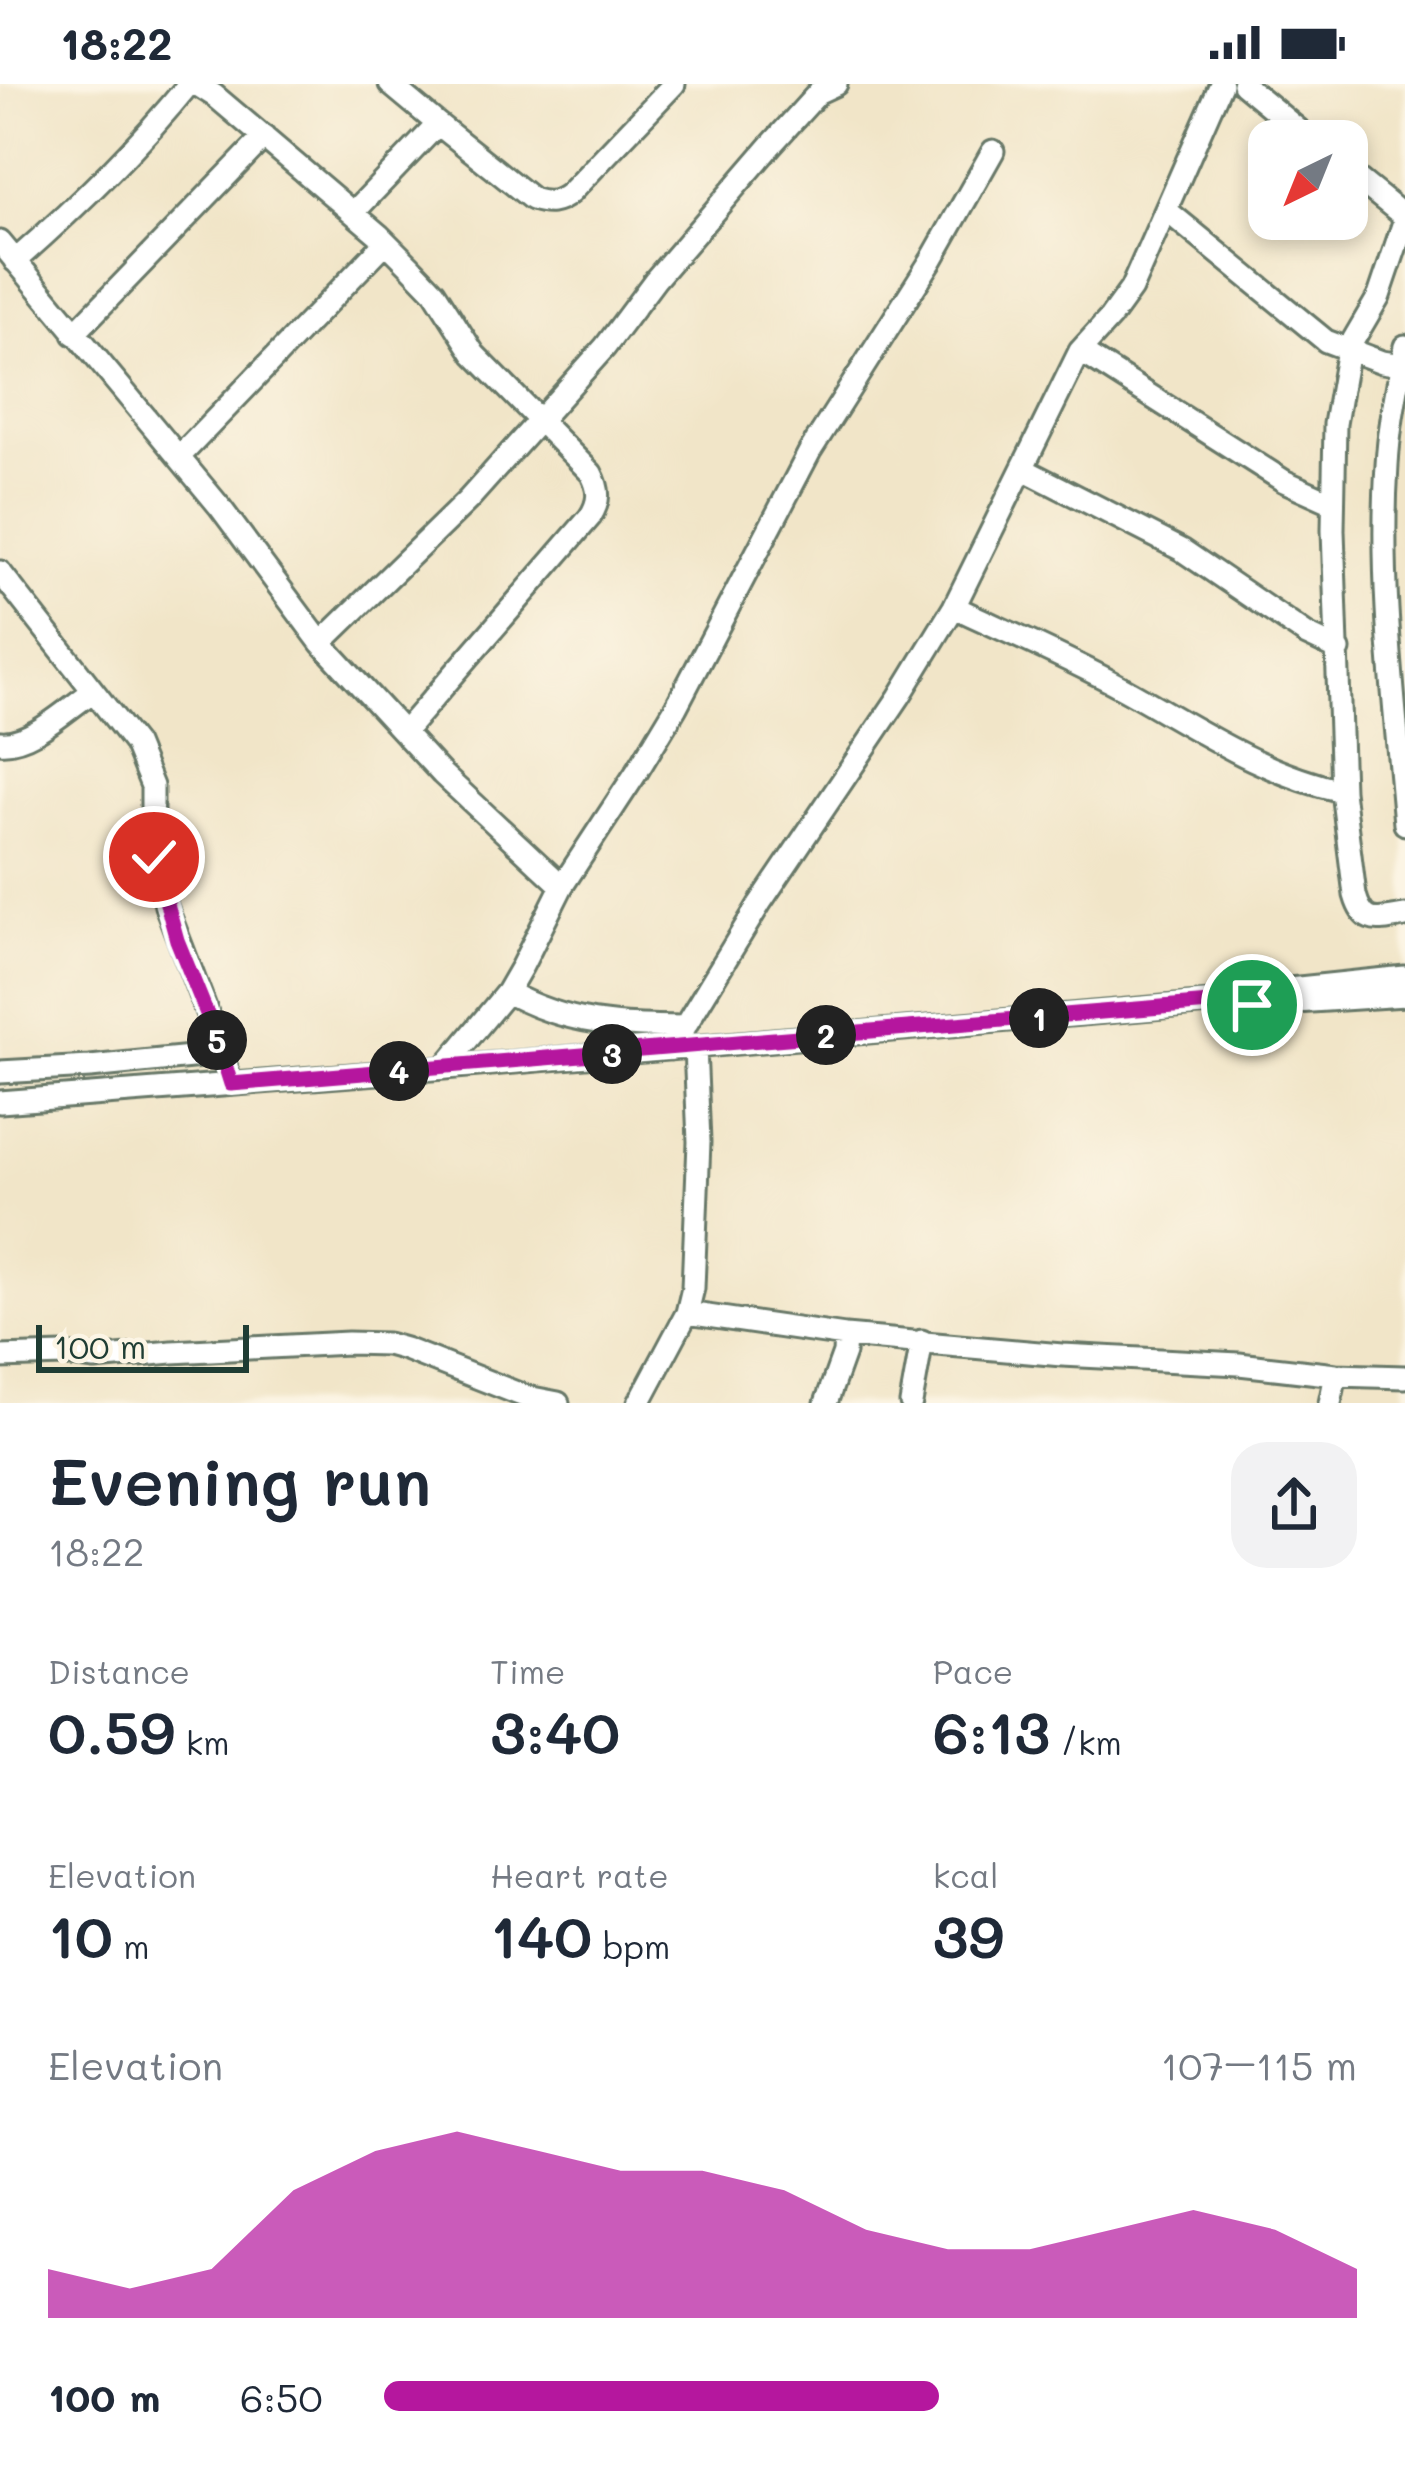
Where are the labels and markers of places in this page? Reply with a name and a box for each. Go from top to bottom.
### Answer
pin [103,806,205,908]
pin [1201,954,1303,1056]
pin: 1 [1009,988,1069,1048]
pin: 2 [796,1005,856,1065]
pin: 5 [187,1010,247,1070]
pin: 3 [582,1024,642,1084]
pin: 4 [369,1041,429,1101]

